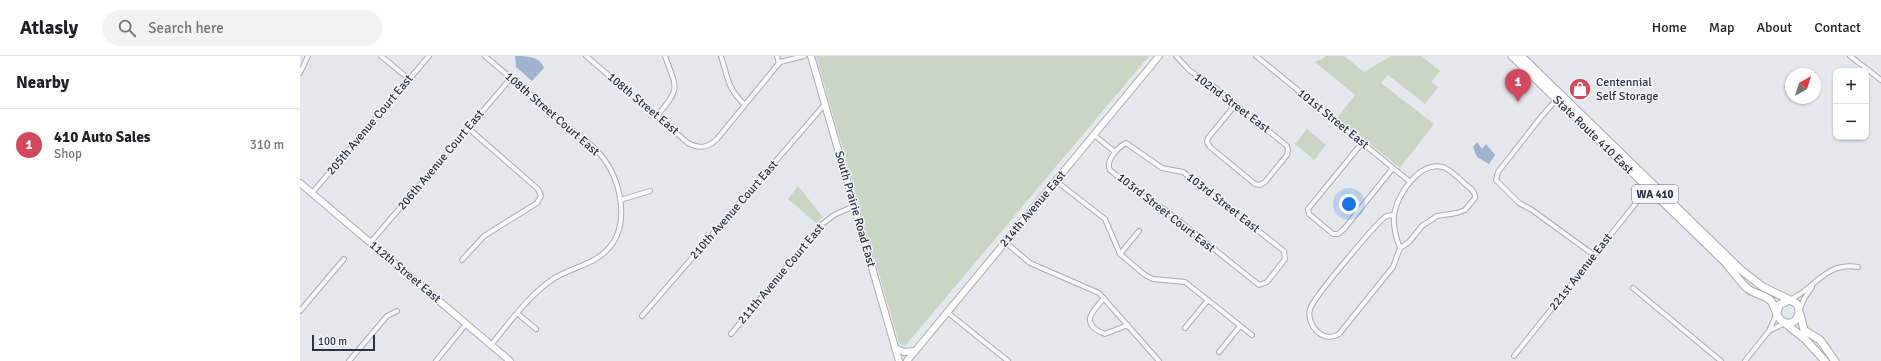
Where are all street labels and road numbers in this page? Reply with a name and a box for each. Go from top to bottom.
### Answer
street label: 108th Street Court East [502,69,602,159]
street label: 108th Street East [604,70,682,138]
street label: 102nd Street East [1191,70,1273,136]
street label: 205th Avenue Court East [324,72,416,178]
street label: 101st Street East [1294,86,1372,152]
street label: State Route 410 East [1549,93,1637,177]
street label: 206th Avenue Court East [395,107,487,213]
street label: South Prairie Road East [831,149,879,269]
street label: 210th Avenue Court East [687,157,781,263]
street label: 214th Avenue East [997,168,1069,250]
street label: 103rd Street Court East [1114,170,1218,256]
street label: 103rd Street East [1183,170,1263,236]
road number: WA 410 [1632,185,1678,203]
street label: 211th Avenue Court East [735,221,827,327]
street label: 221st Avenue East [1546,230,1616,314]
street label: 112th Street East [366,238,444,306]

